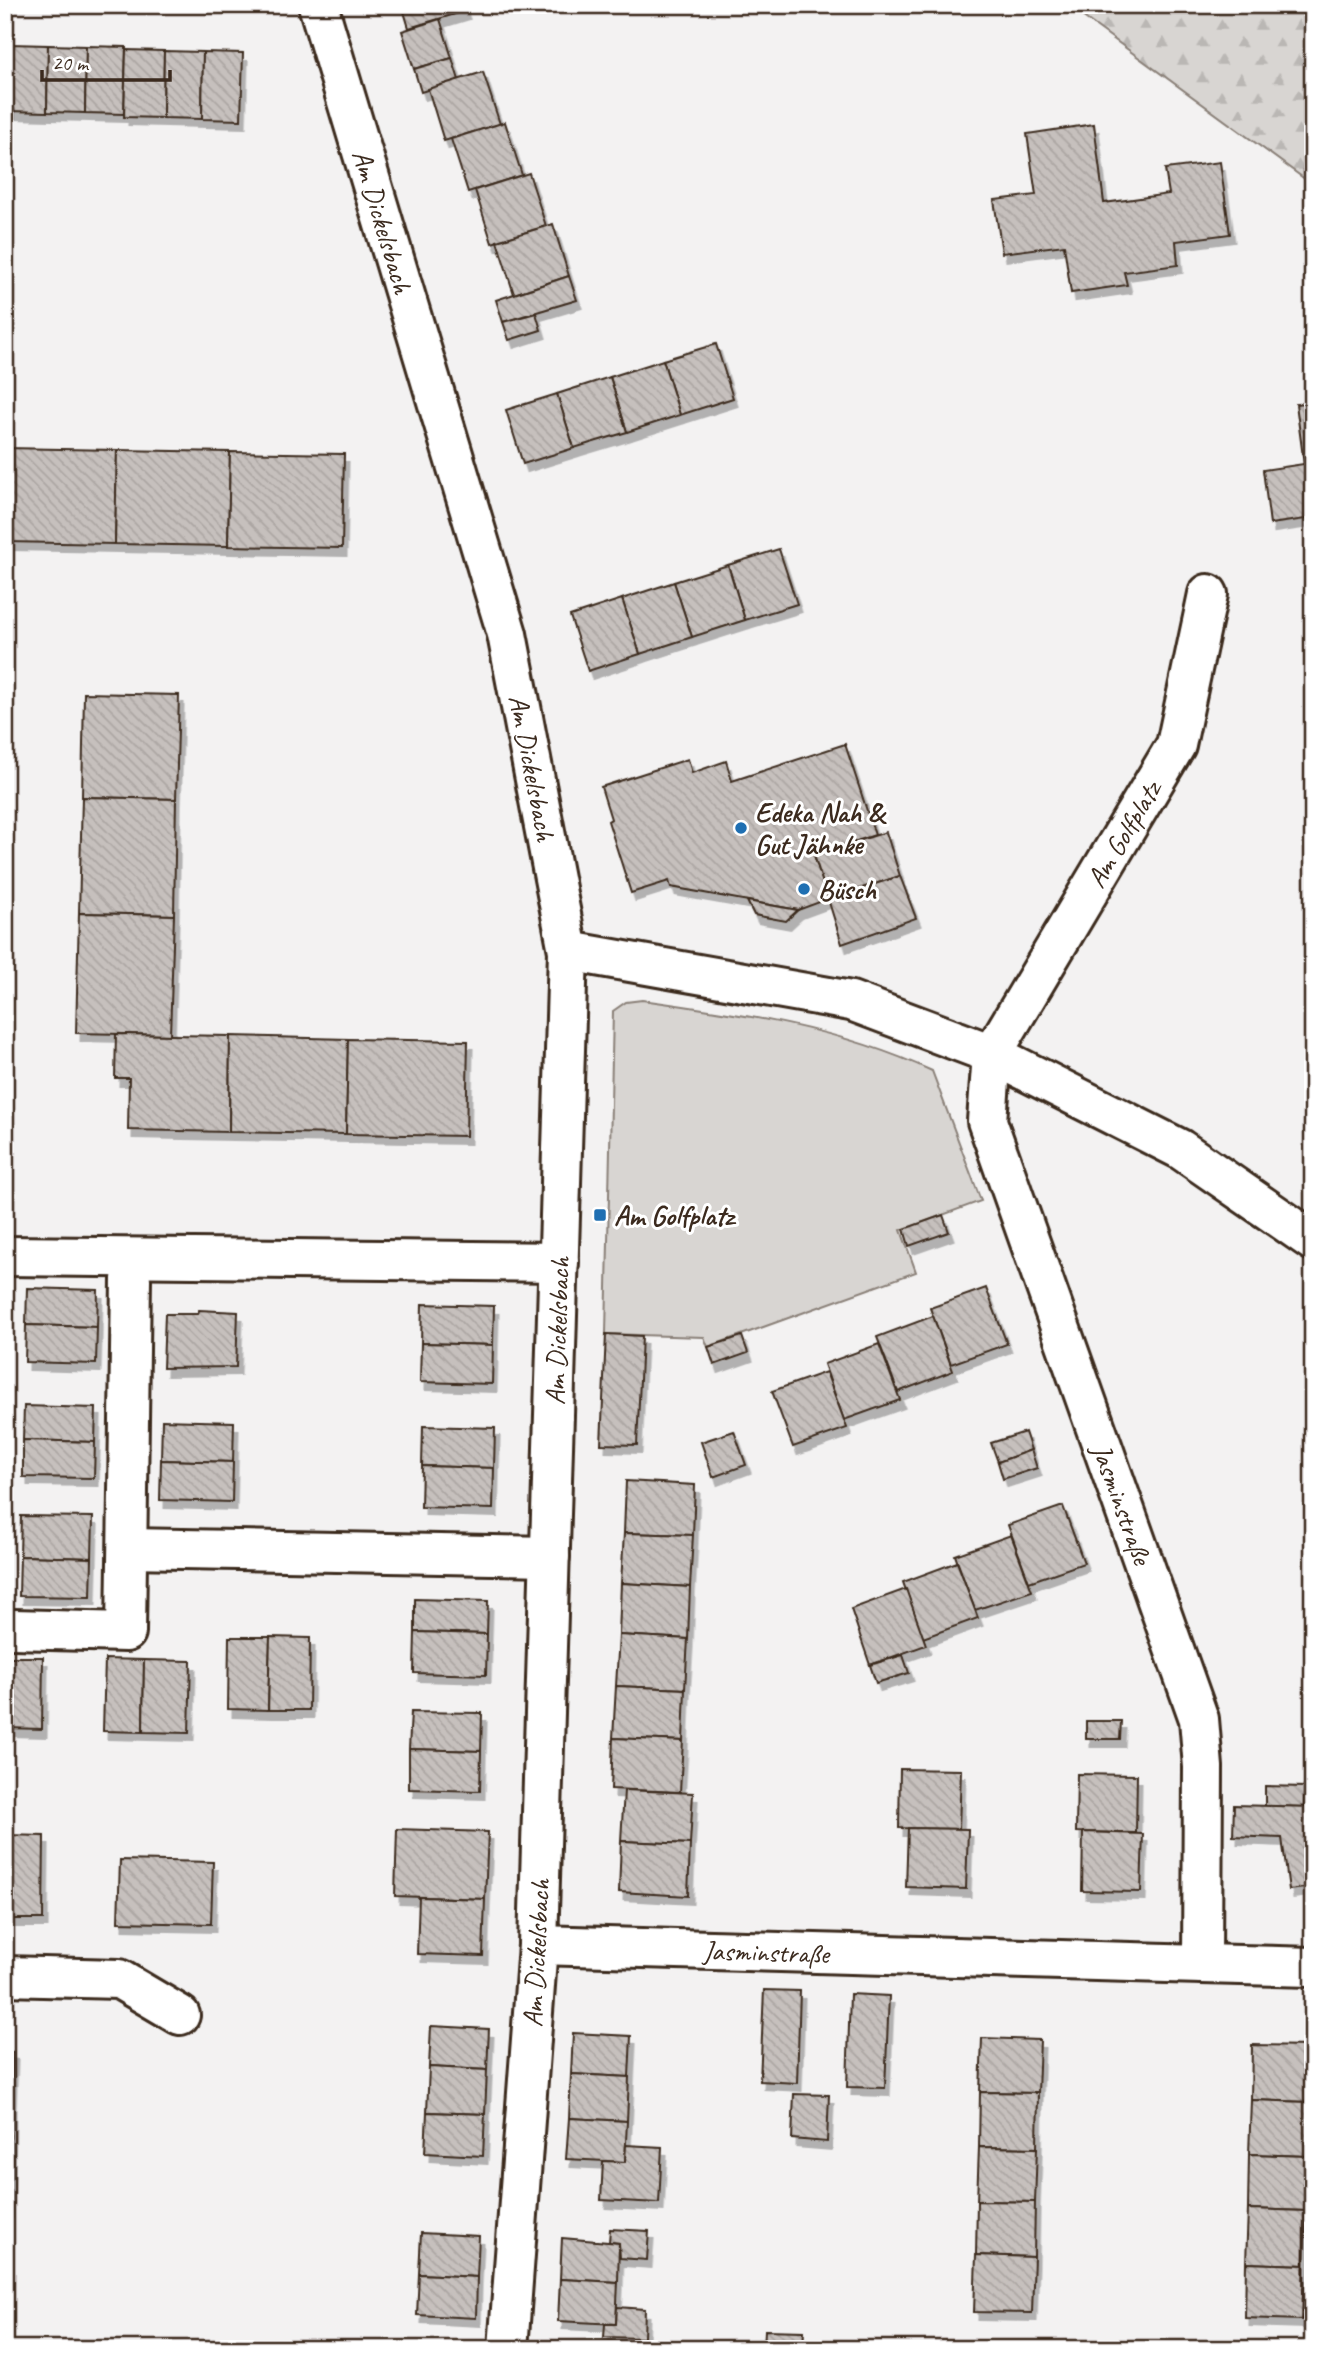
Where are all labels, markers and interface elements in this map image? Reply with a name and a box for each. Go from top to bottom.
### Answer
scale bar [42,38,170,82]
text: 20 m [52,50,90,76]
street label: Am Dickelsbach [345,145,421,299]
street label: Am Dickelsbach [502,692,564,845]
street label: Am Golfplatz [1078,772,1170,894]
place label: Edeka Nah & Gut Jähnke [755,795,887,862]
marker: Edeka Nah & Gut Jähnke [733,820,749,836]
place label: Büsch [818,872,877,907]
marker: Büsch [796,881,812,897]
place label: Am Golfplatz [614,1198,737,1233]
marker: Am Golfplatz [592,1207,608,1223]
street label: Am Dickelsbach [537,1255,577,1406]
street label: Jasminstraße [1083,1437,1161,1571]
street label: Am Dickelsbach [515,1877,557,2028]
street label: Jasminstraße [701,1932,831,1971]

